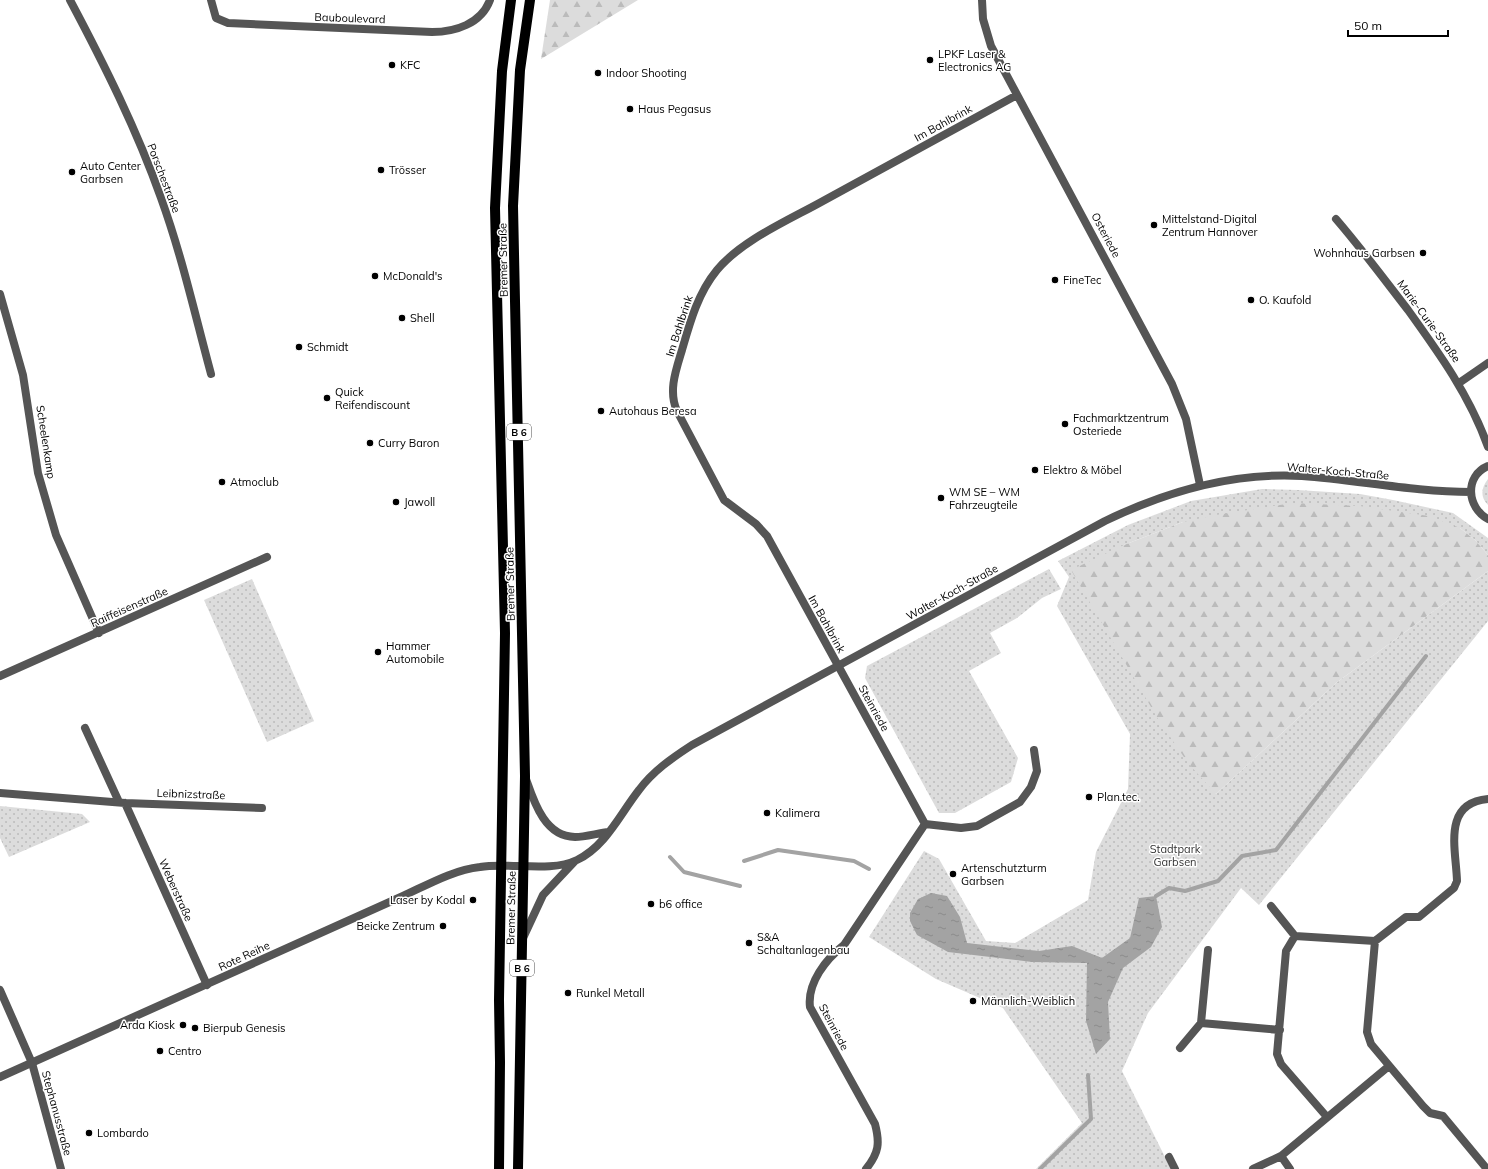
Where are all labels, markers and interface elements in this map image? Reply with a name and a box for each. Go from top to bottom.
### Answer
street label: Bauboulevard [314,10,386,26]
scale bar [1348,12,1448,38]
text: 50 m [1354,18,1382,33]
place label: LPKF Laser & Electronics AG [938,47,1011,74]
marker: LPKF Laser & Electronics AG [925,55,935,65]
place label: KFC [400,58,421,72]
marker: KFC [387,60,397,70]
place label: Indoor Shooting [606,66,687,80]
marker: Indoor Shooting [593,68,603,78]
street label: Im Bahlbrink [912,101,975,145]
place label: Haus Pegasus [638,102,711,116]
marker: Haus Pegasus [625,104,635,114]
street label: Porschestraße [144,141,184,215]
place label: Auto Center Garbsen [80,159,141,186]
place label: Trösser [389,163,426,177]
marker: Trösser [376,165,386,175]
marker: Auto Center Garbsen [67,167,77,177]
street label: Osteriede [1088,210,1124,260]
place label: Mittelstand-Digital Zentrum Hannover [1162,212,1257,239]
marker: Mittelstand-Digital Zentrum Hannover [1149,220,1159,230]
street label: Bremer Straße [495,223,511,297]
place label: Wohnhaus Garbsen [1313,246,1415,260]
marker: Wohnhaus Garbsen [1418,248,1428,258]
place label: McDonald's [383,269,443,283]
marker: McDonald's [370,271,380,281]
place label: FineTec [1063,273,1102,287]
marker: FineTec [1050,275,1060,285]
street label: Marie-Curie-Straße [1394,277,1464,365]
street label: Im Bahlbrink [662,293,696,359]
place label: O. Kaufold [1259,293,1311,307]
marker: O. Kaufold [1246,295,1256,305]
place label: Shell [410,311,435,325]
marker: Shell [397,313,407,323]
place label: Schmidt [307,340,349,354]
marker: Schmidt [294,342,304,352]
place label: Quick Reifendiscount [335,385,410,412]
marker: Quick Reifendiscount [322,393,332,403]
street label: Scheelenkamp [33,404,59,480]
place label: Autohaus Beresa [609,404,697,418]
marker: Autohaus Beresa [596,406,606,416]
place label: Fachmarktzentrum Osteriede [1073,411,1169,438]
marker: Fachmarktzentrum Osteriede [1060,419,1070,429]
road number: B 6 [507,424,531,440]
place label: Curry Baron [378,436,440,450]
marker: Curry Baron [365,438,375,448]
street label: Walter-Koch-Straße [1286,460,1390,482]
place label: Elektro & Möbel [1043,463,1122,477]
marker: Elektro & Möbel [1030,465,1040,475]
place label: Atmoclub [230,475,279,489]
marker: Atmoclub [217,477,227,487]
place label: WM SE – WM Fahrzeugteile [949,485,1020,512]
marker: WM SE – WM Fahrzeugteile [936,493,946,503]
place label: Jawoll [404,495,435,509]
marker: Jawoll [391,497,401,507]
street label: Bremer Straße [502,547,518,621]
street label: Walter-Koch-Straße [904,561,1000,623]
street label: Raiffeisenstraße [88,584,170,630]
street label: Im Bahlbrink [805,593,849,656]
place label: Hammer Automobile [386,639,444,666]
marker: Hammer Automobile [373,647,383,657]
street label: Steinriede [856,682,892,734]
street label: Leibnizstraße [156,786,226,802]
place label: Plan.tec. [1097,790,1140,804]
marker: Plan.tec. [1084,792,1094,802]
place label: Kalimera [775,806,820,820]
marker: Kalimera [762,808,772,818]
park label: Stadtpark Garbsen [1150,842,1201,869]
street label: Weberstraße [156,857,196,923]
place label: Artenschutzturm Garbsen [961,861,1047,888]
marker: Artenschutzturm Garbsen [948,869,958,879]
street label: Bremer Straße [503,871,519,945]
place label: Laser by Kodal [390,893,465,907]
marker: Laser by Kodal [468,895,478,905]
place label: b6 office [659,897,702,911]
marker: b6 office [646,899,656,909]
place label: Beicke Zentrum [356,919,435,933]
marker: Beicke Zentrum [438,921,448,931]
place label: S&A Schaltanlagenbau [757,930,850,957]
street label: Rote Reihe [216,938,272,974]
marker: S&A Schaltanlagenbau [744,938,754,948]
road number: B 6 [510,960,534,976]
place label: Runkel Metall [576,986,645,1000]
marker: Runkel Metall [563,988,573,998]
place label: Männlich-Weiblich [981,994,1075,1008]
marker: Männlich-Weiblich [968,996,978,1006]
street label: Steinriede [816,1001,852,1053]
place label: Arda Kiosk [120,1018,175,1032]
marker: Arda Kiosk [178,1020,188,1030]
place label: Bierpub Genesis [203,1021,285,1035]
marker: Bierpub Genesis [190,1023,200,1033]
place label: Centro [168,1044,202,1058]
marker: Centro [155,1046,165,1056]
street label: Stephanusstraße [39,1069,75,1157]
place label: Lombardo [97,1126,149,1140]
marker: Lombardo [84,1128,94,1138]

